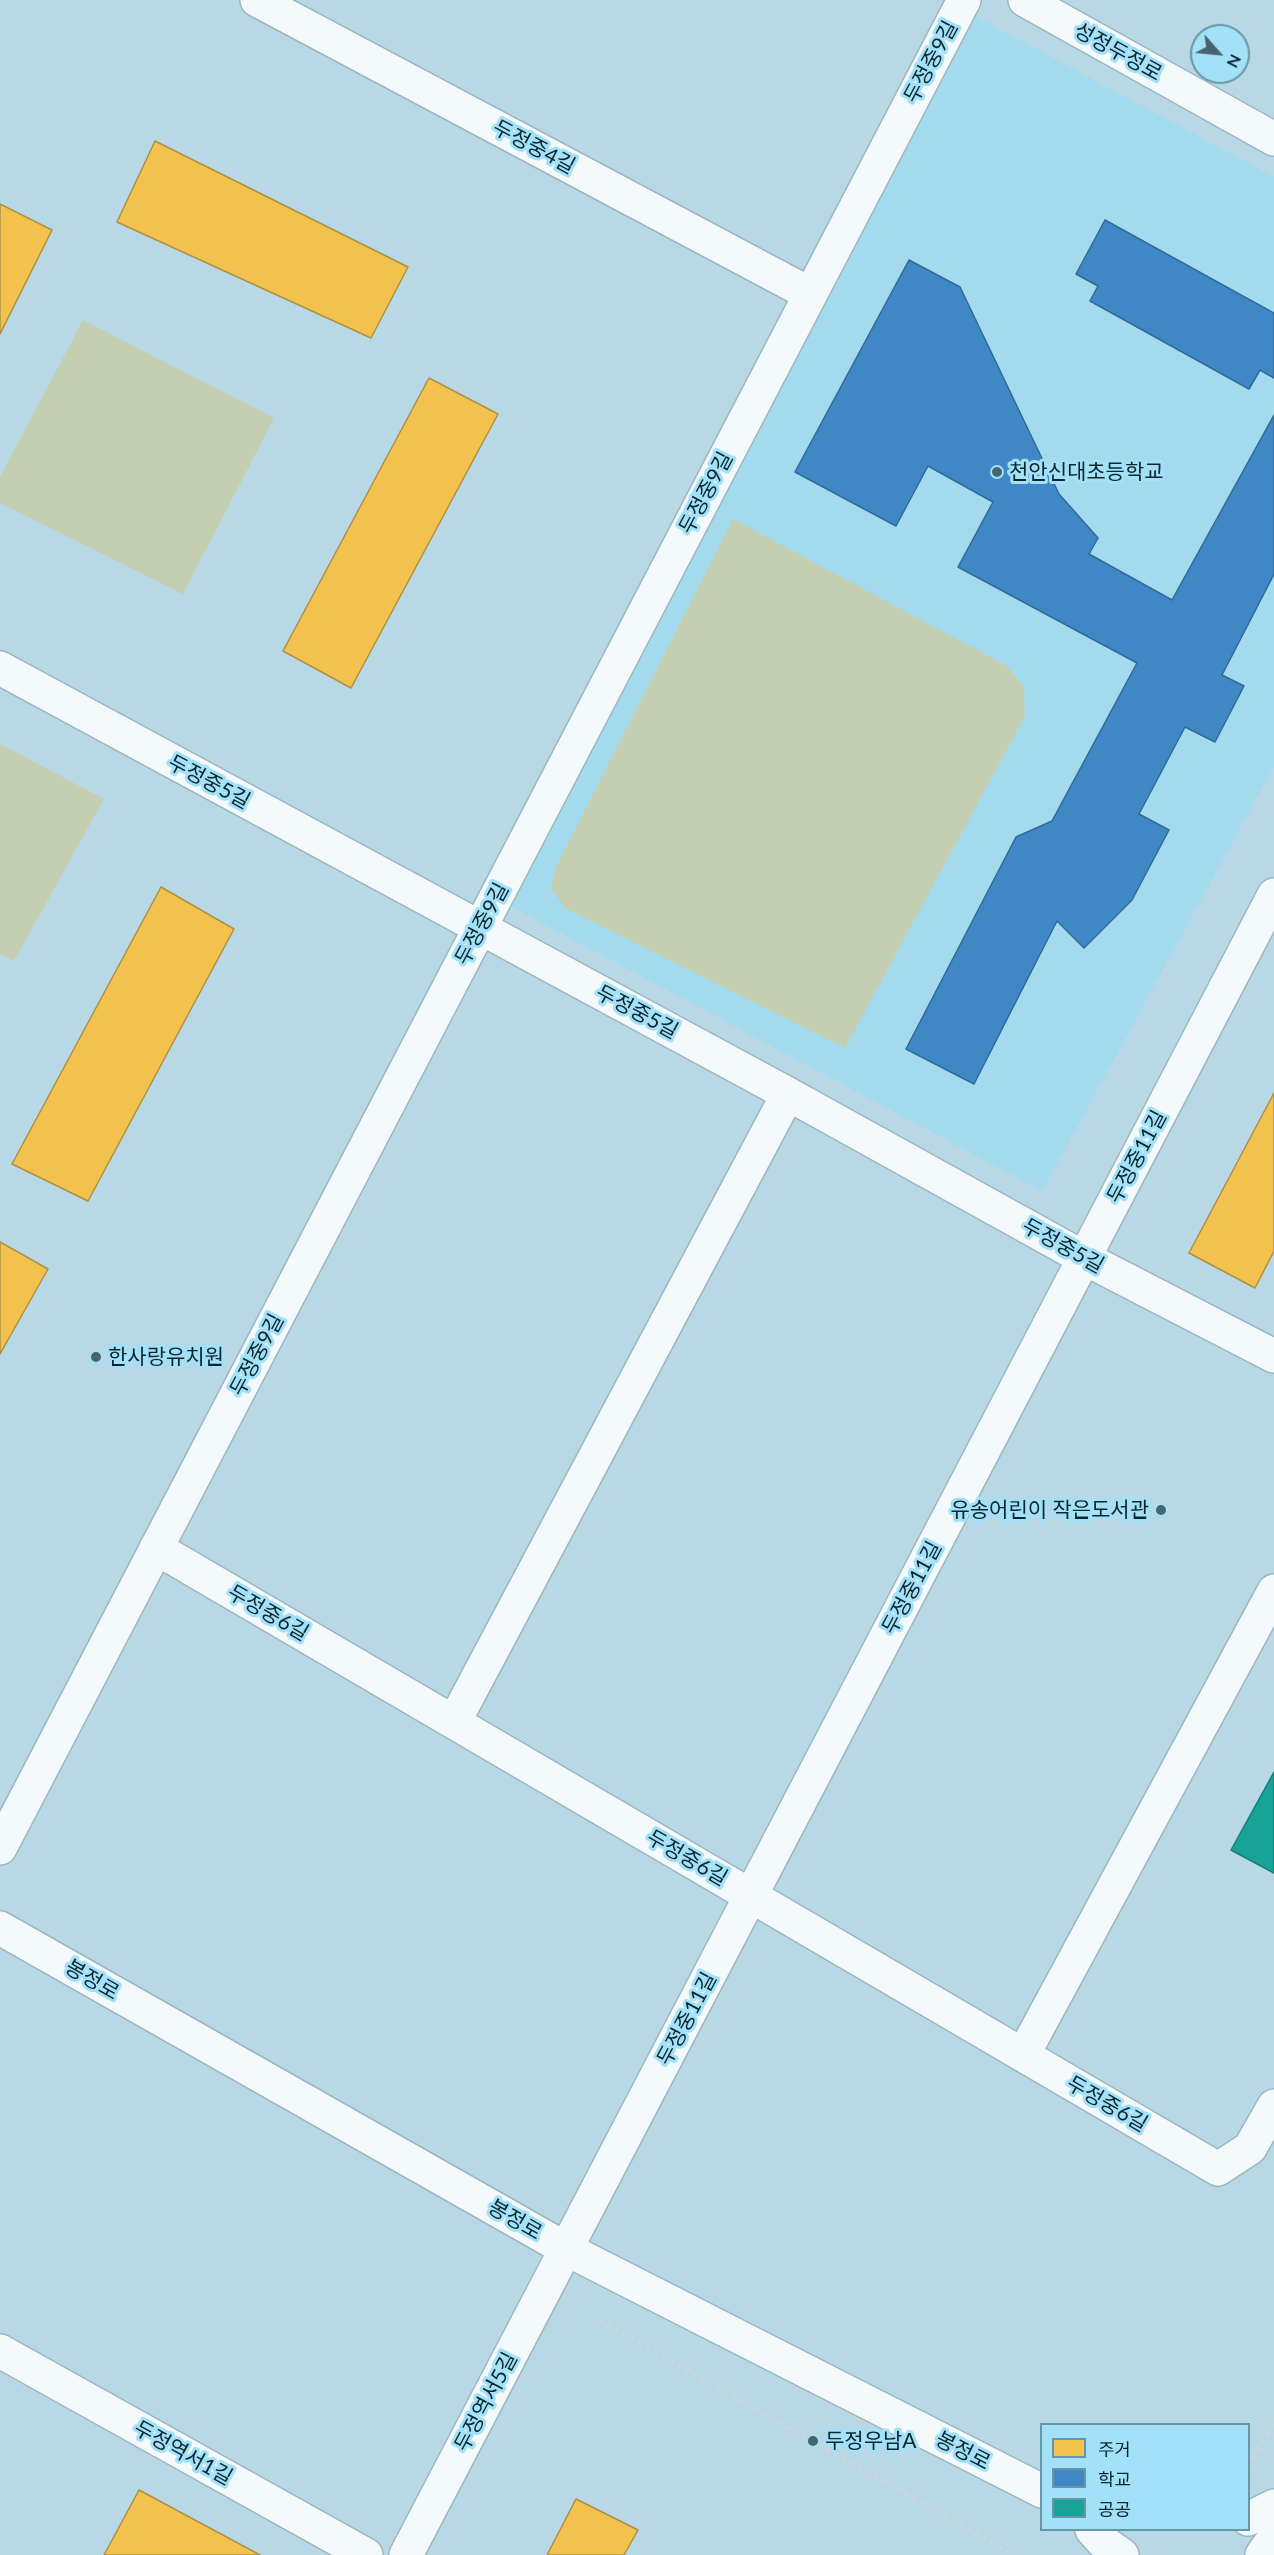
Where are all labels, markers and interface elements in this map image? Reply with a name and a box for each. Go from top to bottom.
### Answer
street label: 두정중9길 [899,17,963,107]
street label: 성정두정로 [1070,18,1166,86]
north arrow [1190,24,1250,84]
text: N [1223,52,1246,71]
street label: 두정중4길 [489,115,579,179]
street label: 두정중9길 [674,448,738,538]
place label: 천안신대초등학교 [1009,459,1164,485]
marker: 천안신대초등학교 [990,465,1004,479]
street label: 두정중5길 [164,750,254,814]
street label: 두정중9길 [450,879,514,969]
street label: 두정중5길 [592,980,682,1044]
street label: 두정중11길 [1102,1106,1172,1208]
street label: 두정중5길 [1018,1213,1108,1279]
street label: 두정중9길 [225,1310,289,1400]
place label: 한사랑유치원 [108,1344,224,1370]
marker: 한사랑유치원 [89,1350,103,1364]
place label: 유송어린이 작은도서관 [950,1497,1149,1523]
marker: 유송어린이 작은도서관 [1154,1503,1168,1517]
street label: 두정중11길 [877,1537,947,1639]
street label: 두정중6길 [223,1580,313,1646]
street label: 두정중6길 [642,1825,732,1891]
street label: 봉정로 [61,1955,123,2005]
street label: 두정중11길 [652,1968,722,2070]
street label: 두정중6길 [1062,2071,1152,2137]
street label: 봉정로 [484,2195,546,2245]
street label: 두정역서5길 [449,2348,523,2456]
street label: 두정역서1길 [129,2416,237,2490]
legend [1040,2423,1250,2531]
street label: 봉정로 [931,2427,995,2475]
place label: 두정우남A [825,2428,916,2454]
marker: 두정우남A [806,2434,820,2448]
text: 주거 [1098,2438,1131,2460]
text: 학교 [1098,2468,1131,2490]
text: 공공 [1098,2498,1131,2520]

